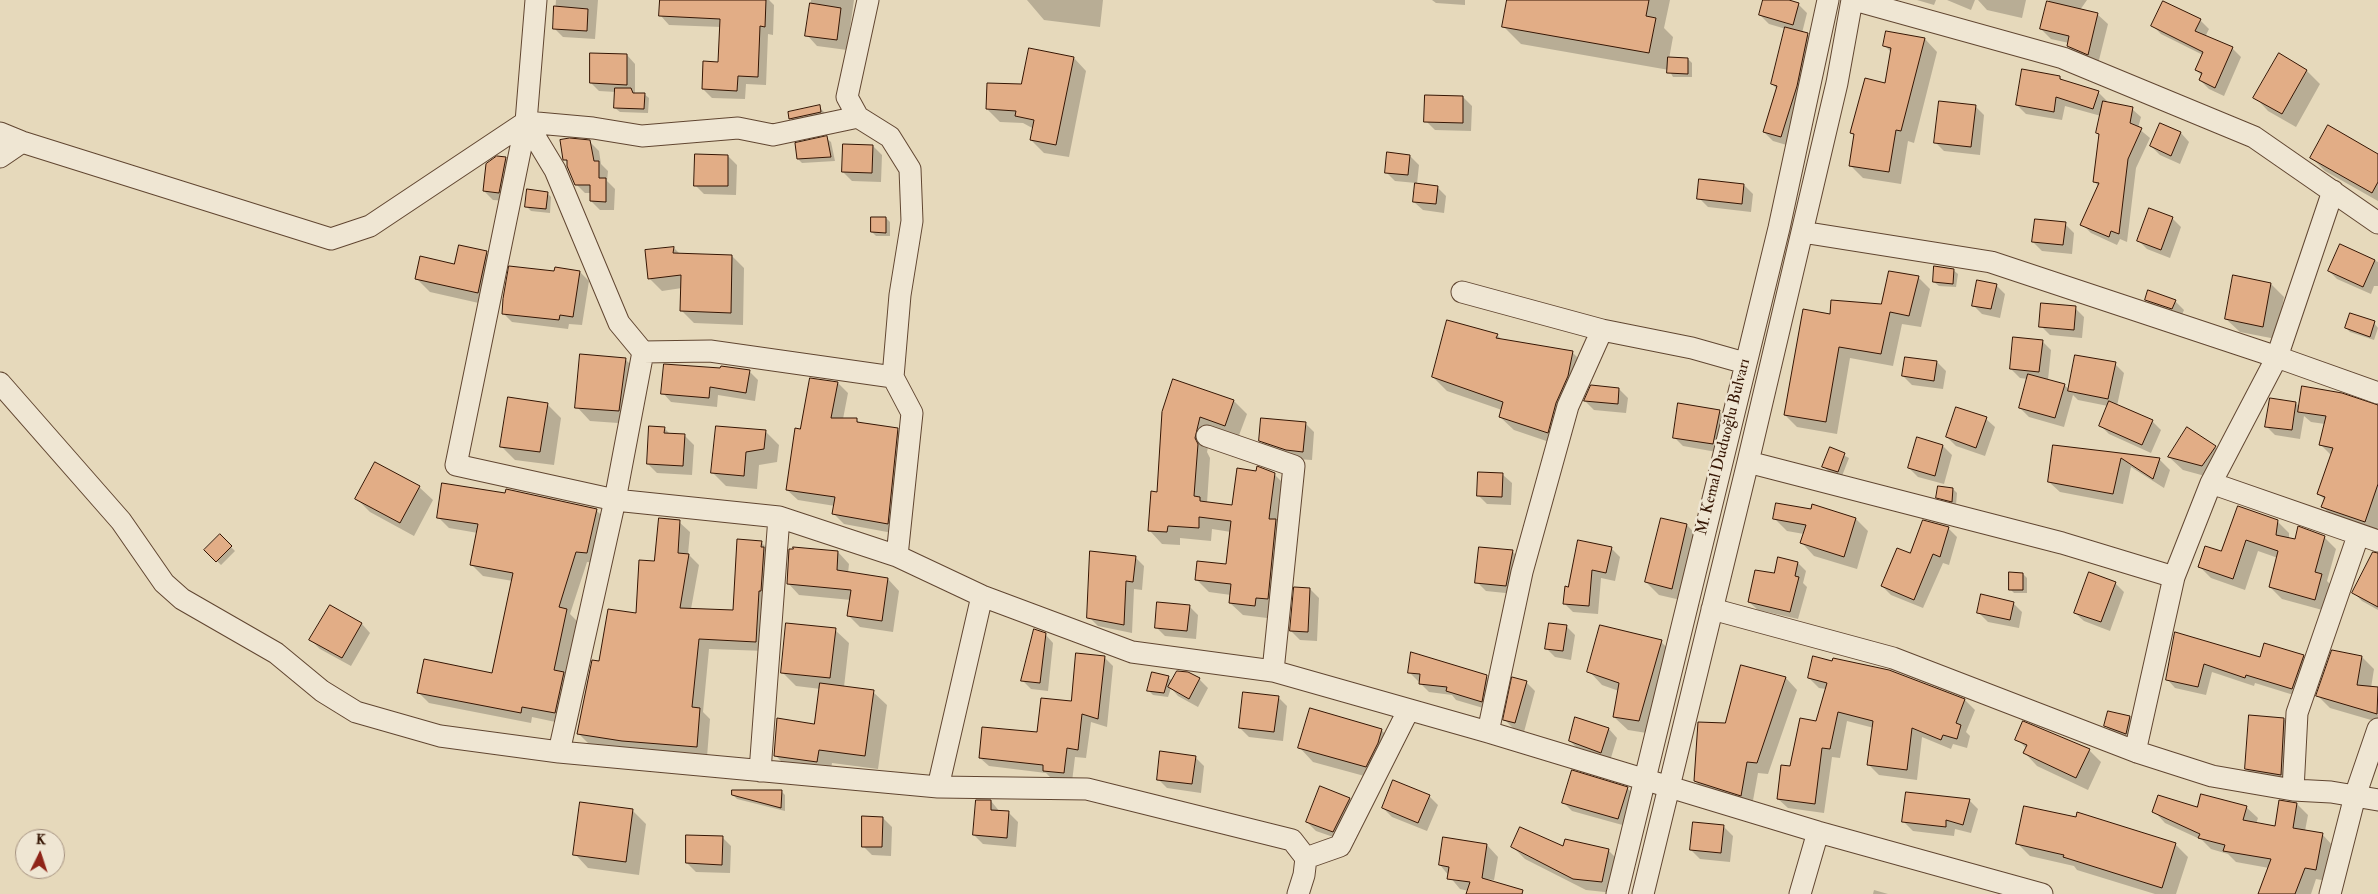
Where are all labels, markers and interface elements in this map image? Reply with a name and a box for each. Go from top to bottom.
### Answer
street label: M. Kemal Duduoğlu Bulvarı [1693,357,1755,537]
north arrow [15,829,65,879]
text: K [36,831,46,848]

